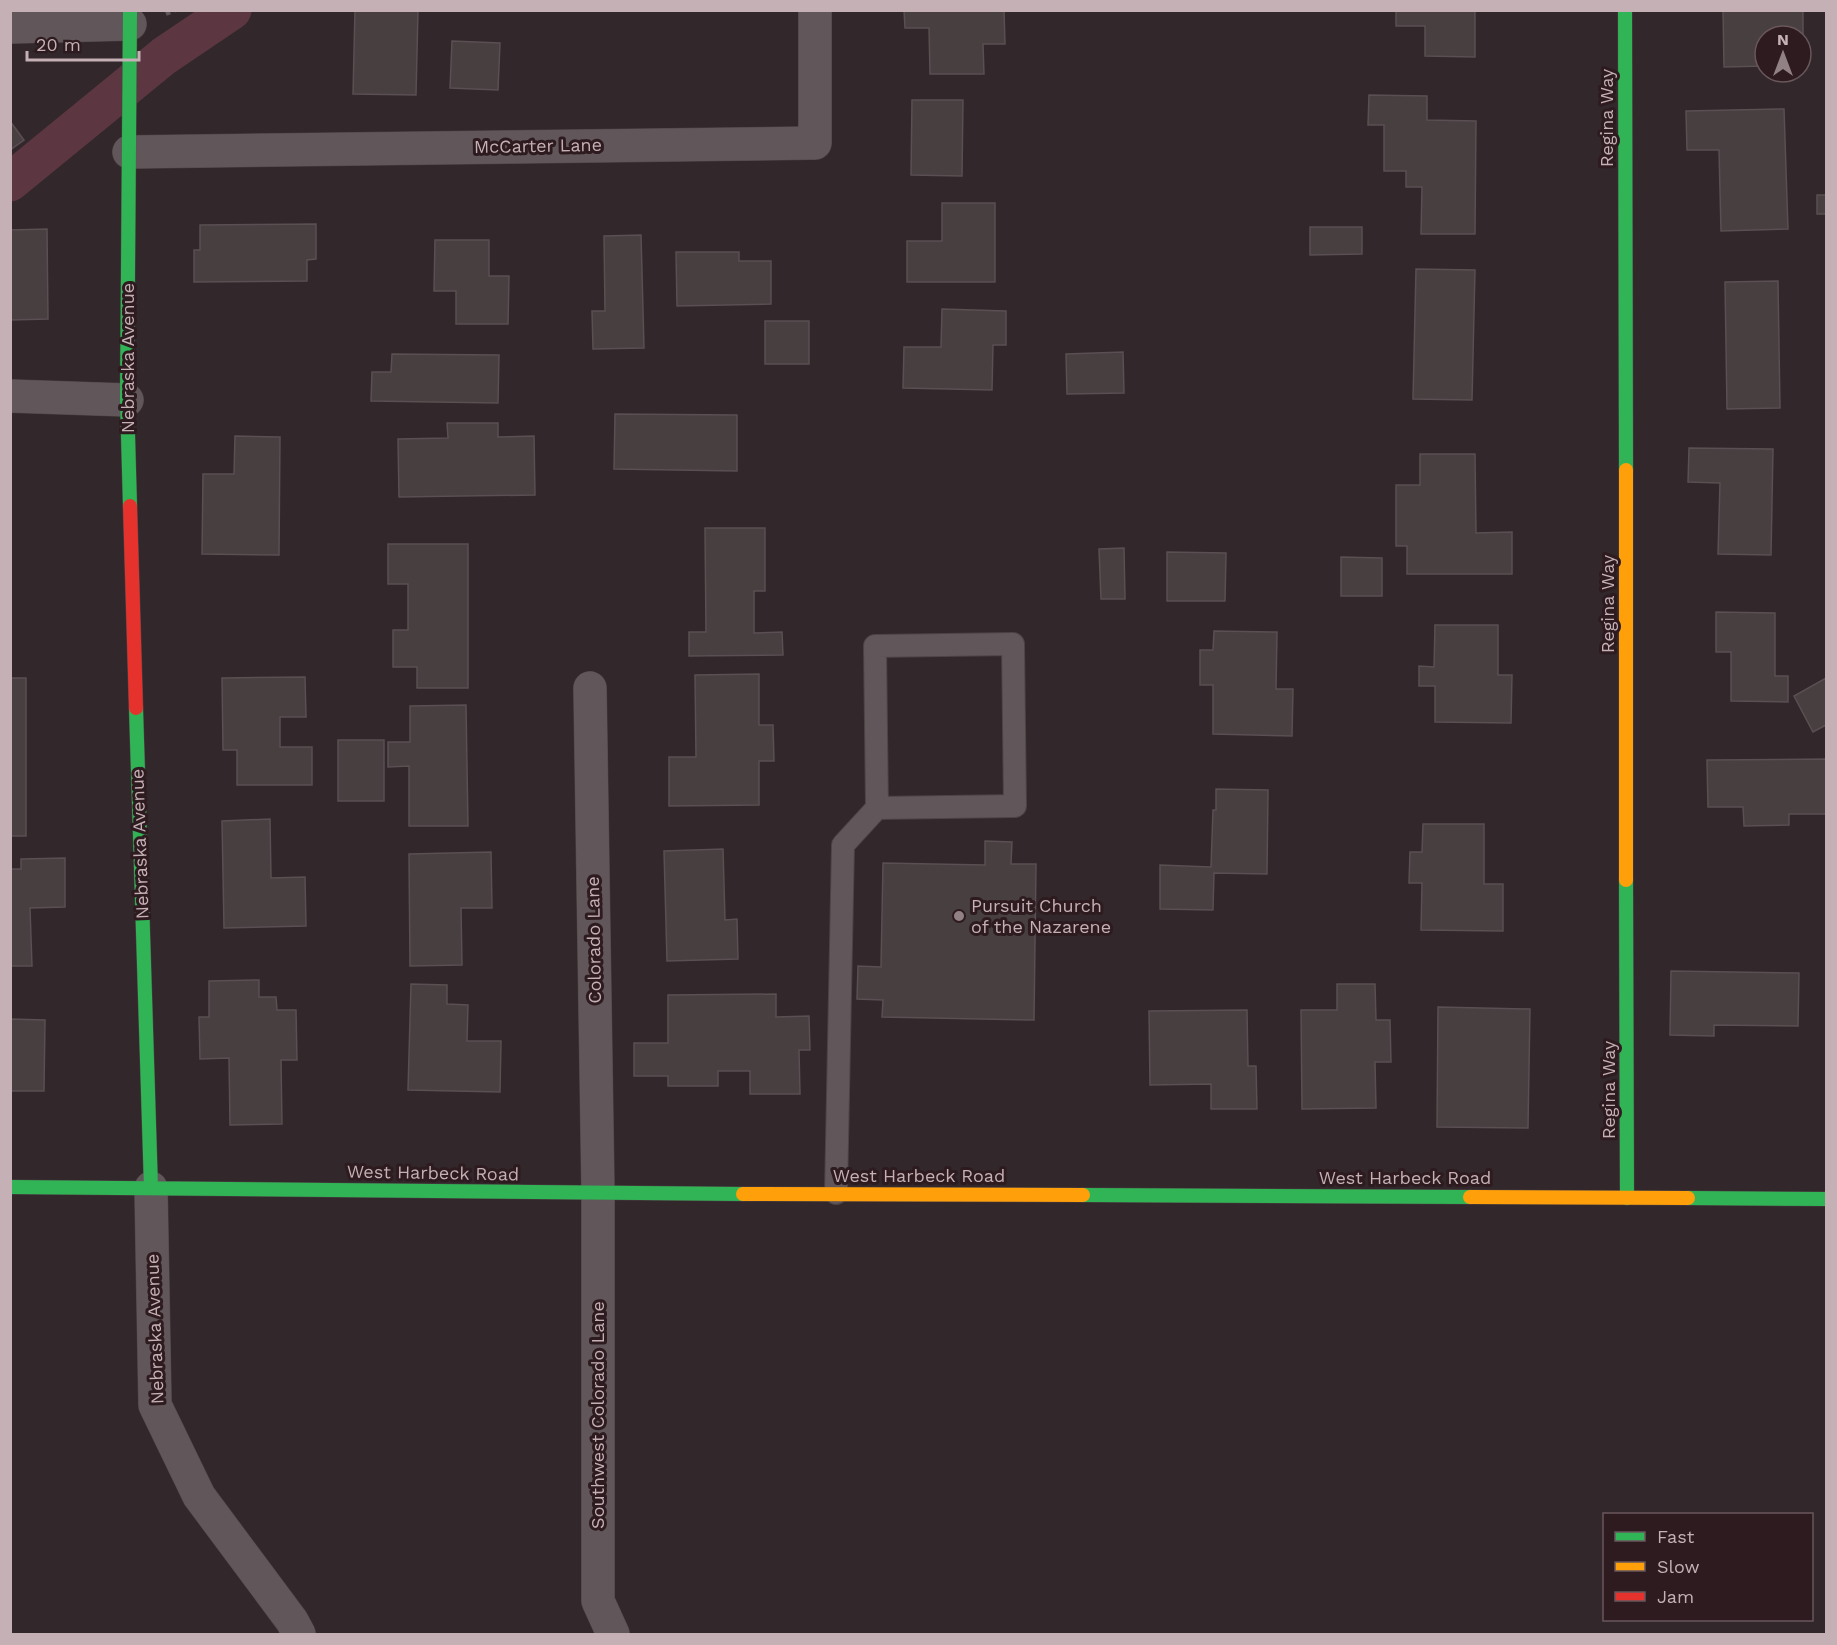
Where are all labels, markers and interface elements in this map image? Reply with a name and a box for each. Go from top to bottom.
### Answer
scale bar [27,24,140,62]
north arrow [1753,24,1813,84]
text: N [1777,30,1789,49]
text: 20 m [36,34,81,55]
street label: Regina Way [1596,68,1617,167]
street label: McCarter Lane [474,134,602,157]
street label: Nebraska Avenue [117,283,138,433]
street label: Regina Way [1597,554,1618,653]
street label: Nebraska Avenue [126,769,153,920]
street label: Colorado Lane [582,876,605,1004]
place label: Pursuit Church of the Nazarene [971,895,1111,937]
marker: Pursuit Church of the Nazarene [952,909,966,923]
street label: Regina Way [1598,1040,1619,1139]
street label: West Harbeck Road [347,1160,519,1185]
street label: West Harbeck Road [833,1165,1005,1186]
street label: West Harbeck Road [1319,1167,1491,1188]
street label: Nebraska Avenue [141,1254,168,1405]
street label: Southwest Colorado Lane [587,1301,608,1529]
legend [1603,1513,1813,1621]
text: Fast [1657,1526,1695,1547]
text: Slow [1657,1556,1700,1577]
text: Jam [1657,1586,1694,1607]

